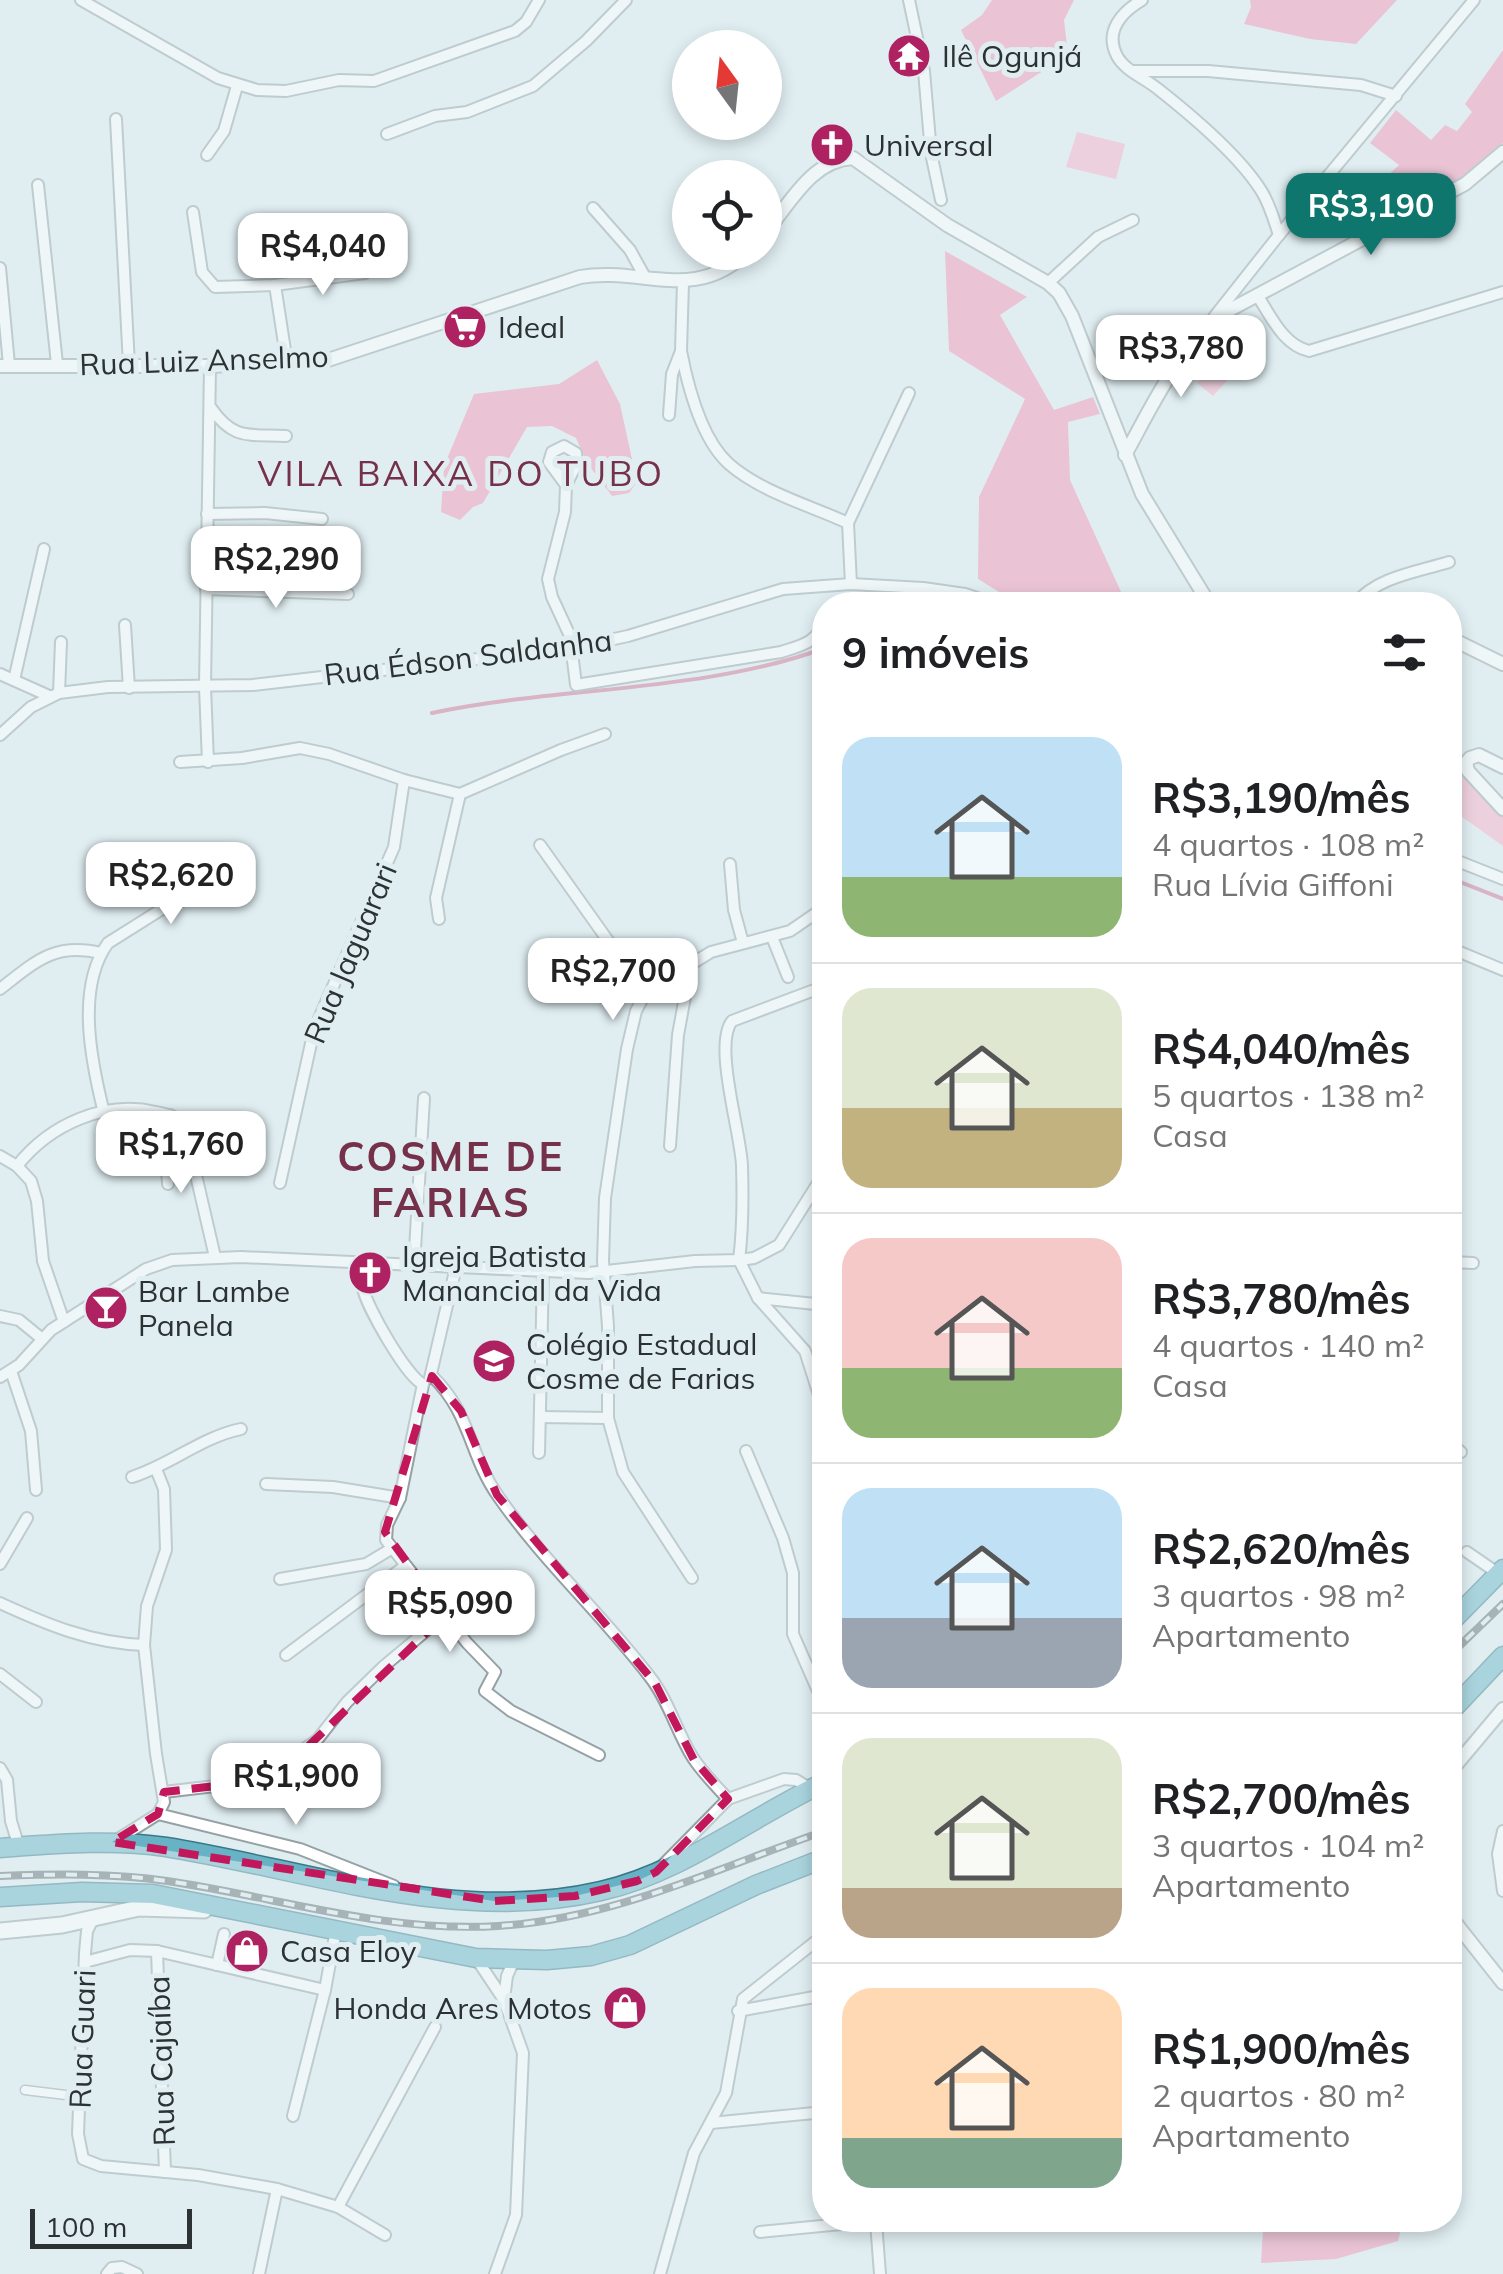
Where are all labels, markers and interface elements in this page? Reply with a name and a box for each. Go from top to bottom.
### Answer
north arrow [672,30,782,140]
map controls [672,30,782,270]
temple icon: Ilê Ogunjá [886,33,932,79]
place label: Ilê Ogunjá [942,37,1082,75]
church icon: Universal [809,122,855,168]
place label: Universal [864,126,993,164]
button: locate [672,160,782,270]
pin: R$3,190 [1279,173,1463,258]
text: R$3,190 [1308,185,1434,225]
pin: R$4,040 [231,213,415,298]
text: R$4,040 [260,225,386,265]
supermarket icon: Ideal [442,304,488,350]
place label: Ideal [498,308,565,346]
pin: R$3,780 [1089,315,1273,400]
text: R$3,780 [1118,327,1244,367]
street label: Rua Luiz Anselmo [79,337,329,383]
district label: VILA BAIXA DO TUBO [258,451,664,495]
pin: R$2,290 [184,526,368,611]
text: R$2,290 [213,538,339,578]
street label: Rua Édson Saldanha [322,620,614,694]
icon: filters [1377,625,1432,680]
text: 9 imóveis [842,626,1029,679]
text: R$3,190/mês [1152,771,1410,824]
icon: home [922,777,1042,897]
text: 4 quartos · 108 m² [1152,824,1424,864]
pin: R$2,620 [79,842,263,927]
text: R$2,620 [108,854,234,894]
street label: Rua Jaguarari [295,857,405,1049]
text: Rua Lívia Giffoni [1152,864,1394,904]
pin: R$2,700 [521,938,705,1023]
text: R$2,700 [550,950,676,990]
text: R$4,040/mês [1152,1022,1410,1075]
icon: home [922,1028,1042,1148]
text: 5 quartos · 138 m² [1152,1075,1424,1115]
pin: R$1,760 [89,1111,273,1196]
text: Casa [1152,1115,1228,1155]
text: R$1,760 [118,1123,244,1163]
district label: COSME DE FARIAS [337,1131,565,1227]
place label: Igreja Batista Manancial da Vida [402,1237,662,1309]
church icon: Igreja Batista Manancial da Vida [347,1250,393,1296]
place label: Bar Lambe Panela [138,1272,290,1344]
text: R$3,780/mês [1152,1272,1410,1325]
icon: home [922,1278,1042,1398]
bar icon: Bar Lambe Panela [83,1285,129,1331]
place label: Colégio Estadual Cosme de Farias [526,1325,757,1397]
text: 4 quartos · 140 m² [1152,1325,1424,1365]
school or university icon: Colégio Estadual Cosme de Farias [471,1338,517,1384]
text: Casa [1152,1365,1228,1405]
text: R$2,620/mês [1152,1522,1410,1575]
icon: home [922,1528,1042,1648]
pin: R$5,090 [358,1570,542,1655]
text: 3 quartos · 98 m² [1152,1575,1405,1615]
text: R$5,090 [387,1582,513,1622]
text: Apartamento [1152,1615,1350,1655]
pin: R$1,900 [204,1743,388,1828]
text: R$1,900 [233,1755,359,1795]
text: R$2,700/mês [1152,1772,1410,1825]
icon: home [922,1778,1042,1898]
text: 3 quartos · 104 m² [1152,1825,1424,1865]
text: Apartamento [1152,1865,1350,1905]
shop icon: Casa Eloy [224,1928,270,1974]
place label: Casa Eloy [280,1932,416,1970]
street label: Rua Guari [61,1969,103,2109]
street label: Rua Cajaíba [139,1975,183,2147]
shop icon: Honda Ares Motos [602,1985,648,2031]
place label: Honda Ares Motos [334,1989,592,2027]
text: R$1,900/mês [1152,2022,1410,2075]
icon: home [922,2028,1042,2148]
text: 2 quartos · 80 m² [1152,2075,1405,2115]
text: Apartamento [1152,2115,1350,2155]
scale bar [30,2204,192,2248]
text: 100 m [45,2209,127,2244]

